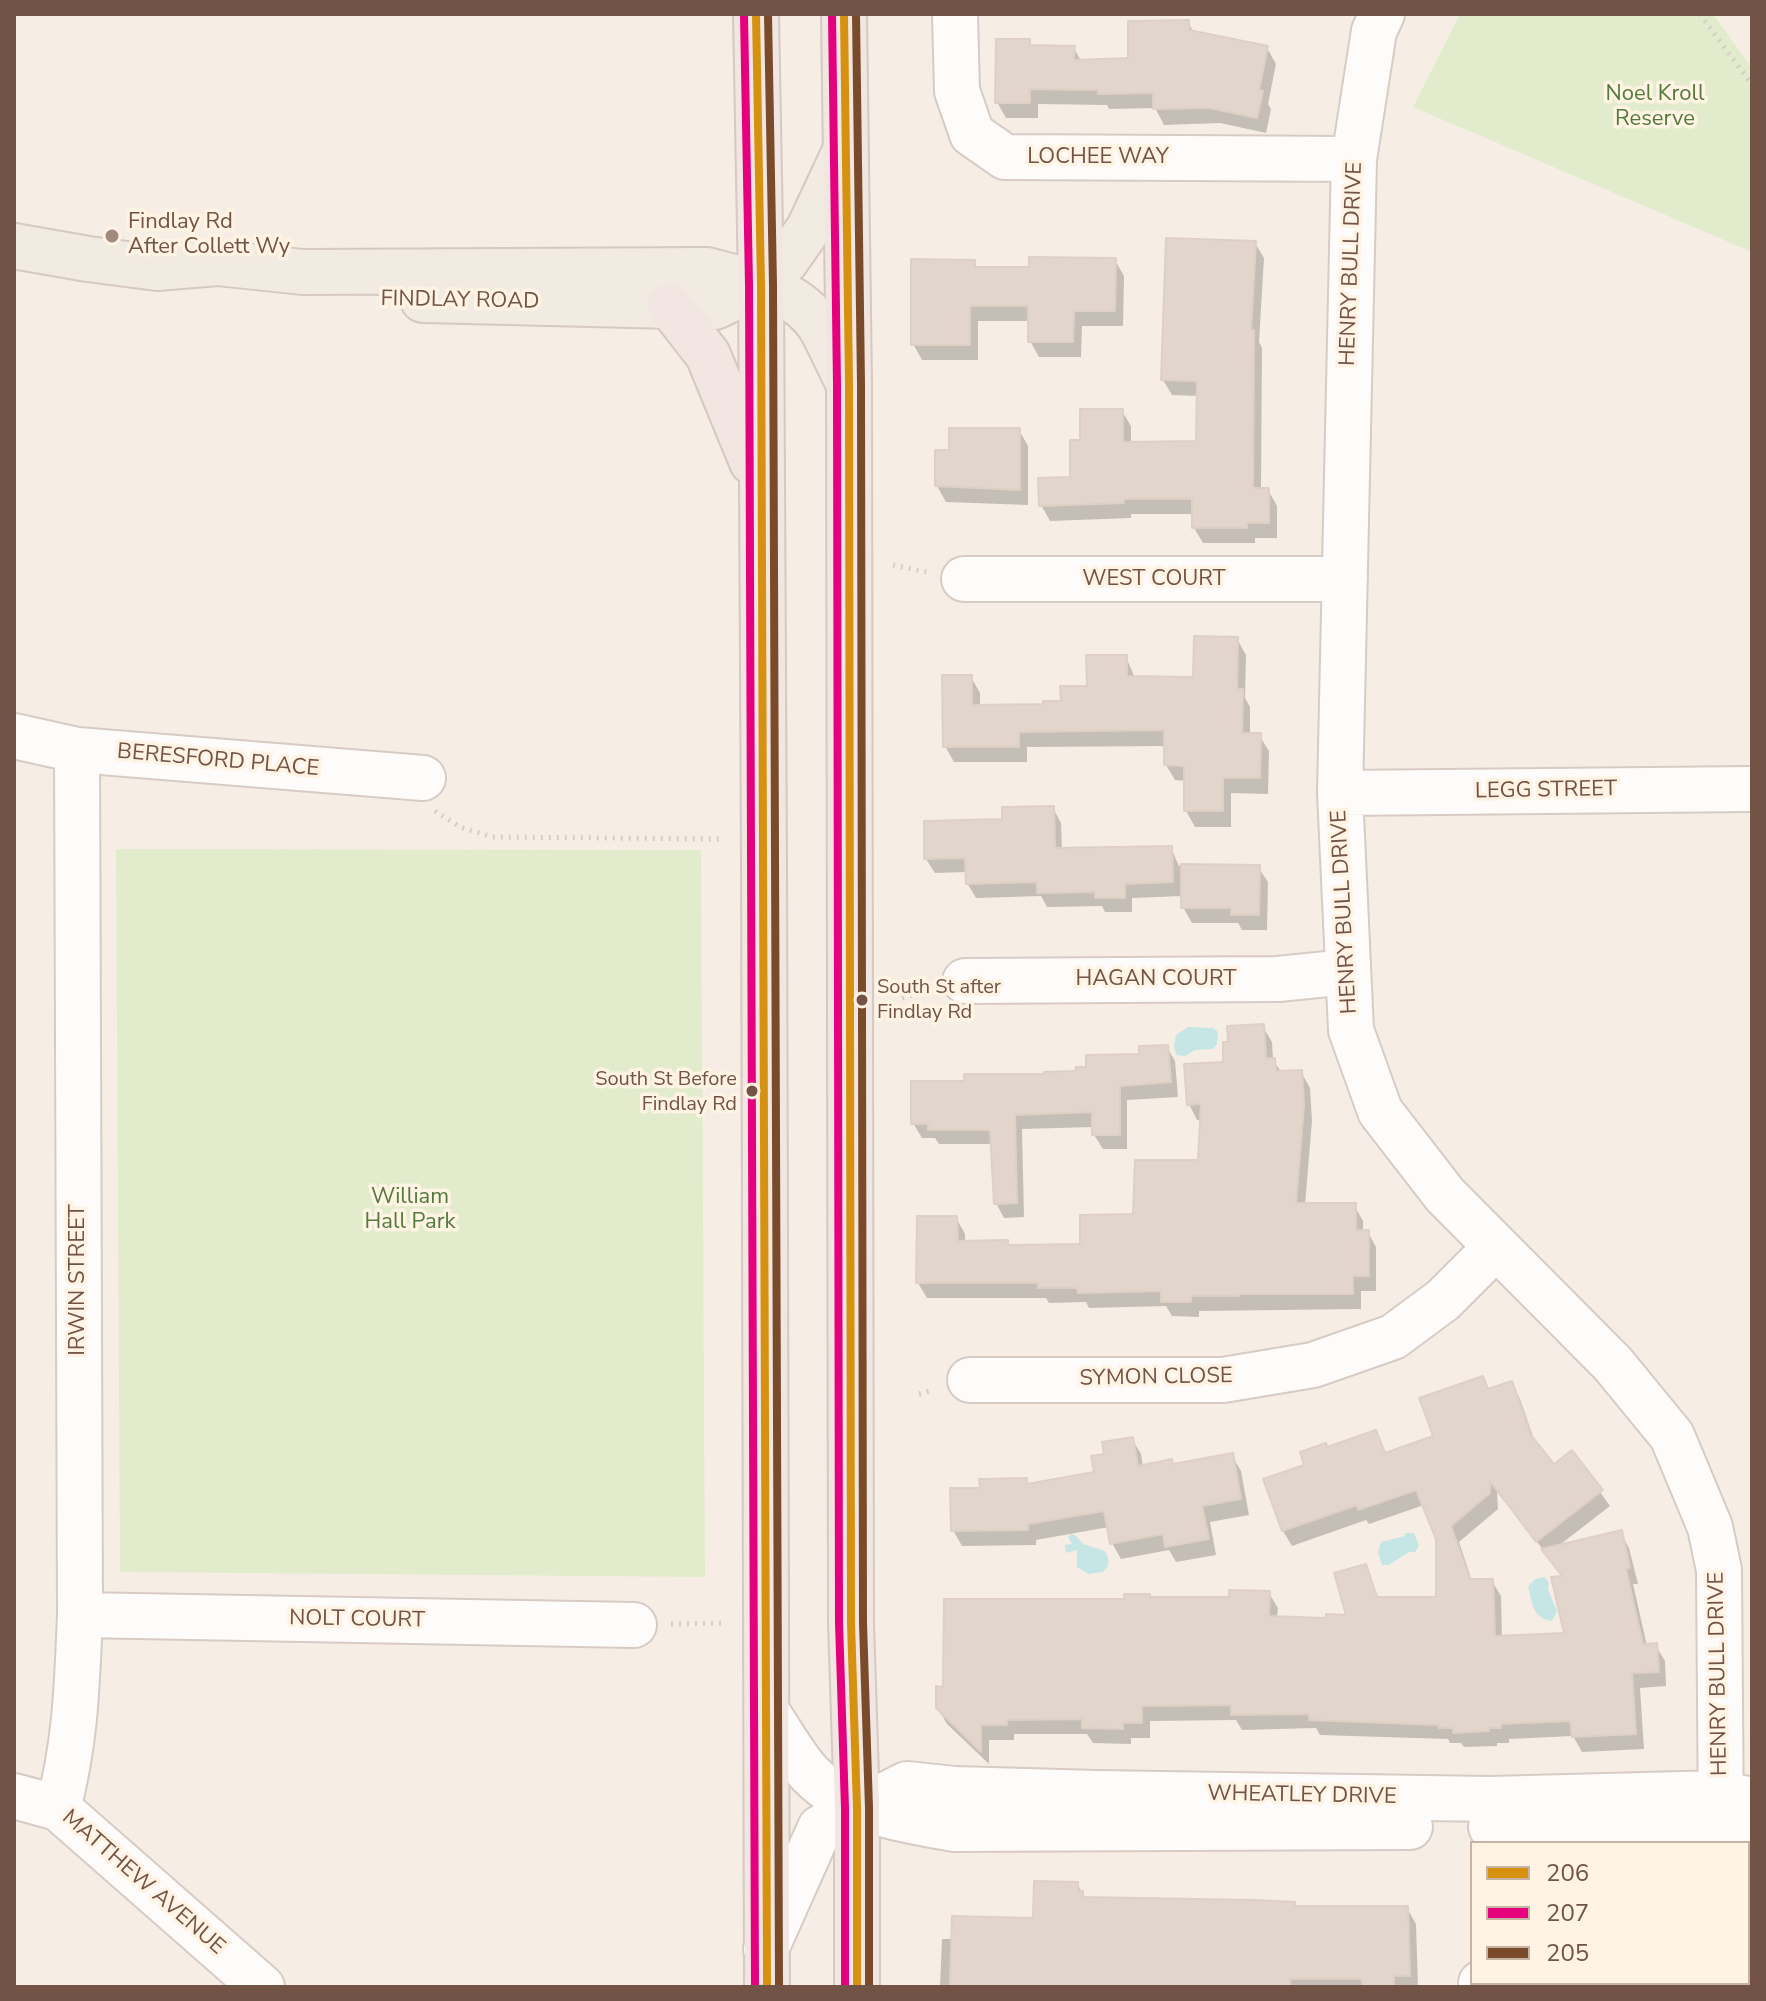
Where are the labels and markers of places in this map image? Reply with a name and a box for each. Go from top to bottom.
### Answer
place label: Findlay Rd After Collett Wy [128,210,290,262]
marker: Findlay Rd After Collett Wy [103,227,121,245]
place label: South St after Findlay Rd [877,976,1001,1023]
marker: South St after Findlay Rd [854,992,870,1008]
place label: South St Before Findlay Rd [595,1068,737,1115]
marker: South St Before Findlay Rd [744,1083,760,1099]

